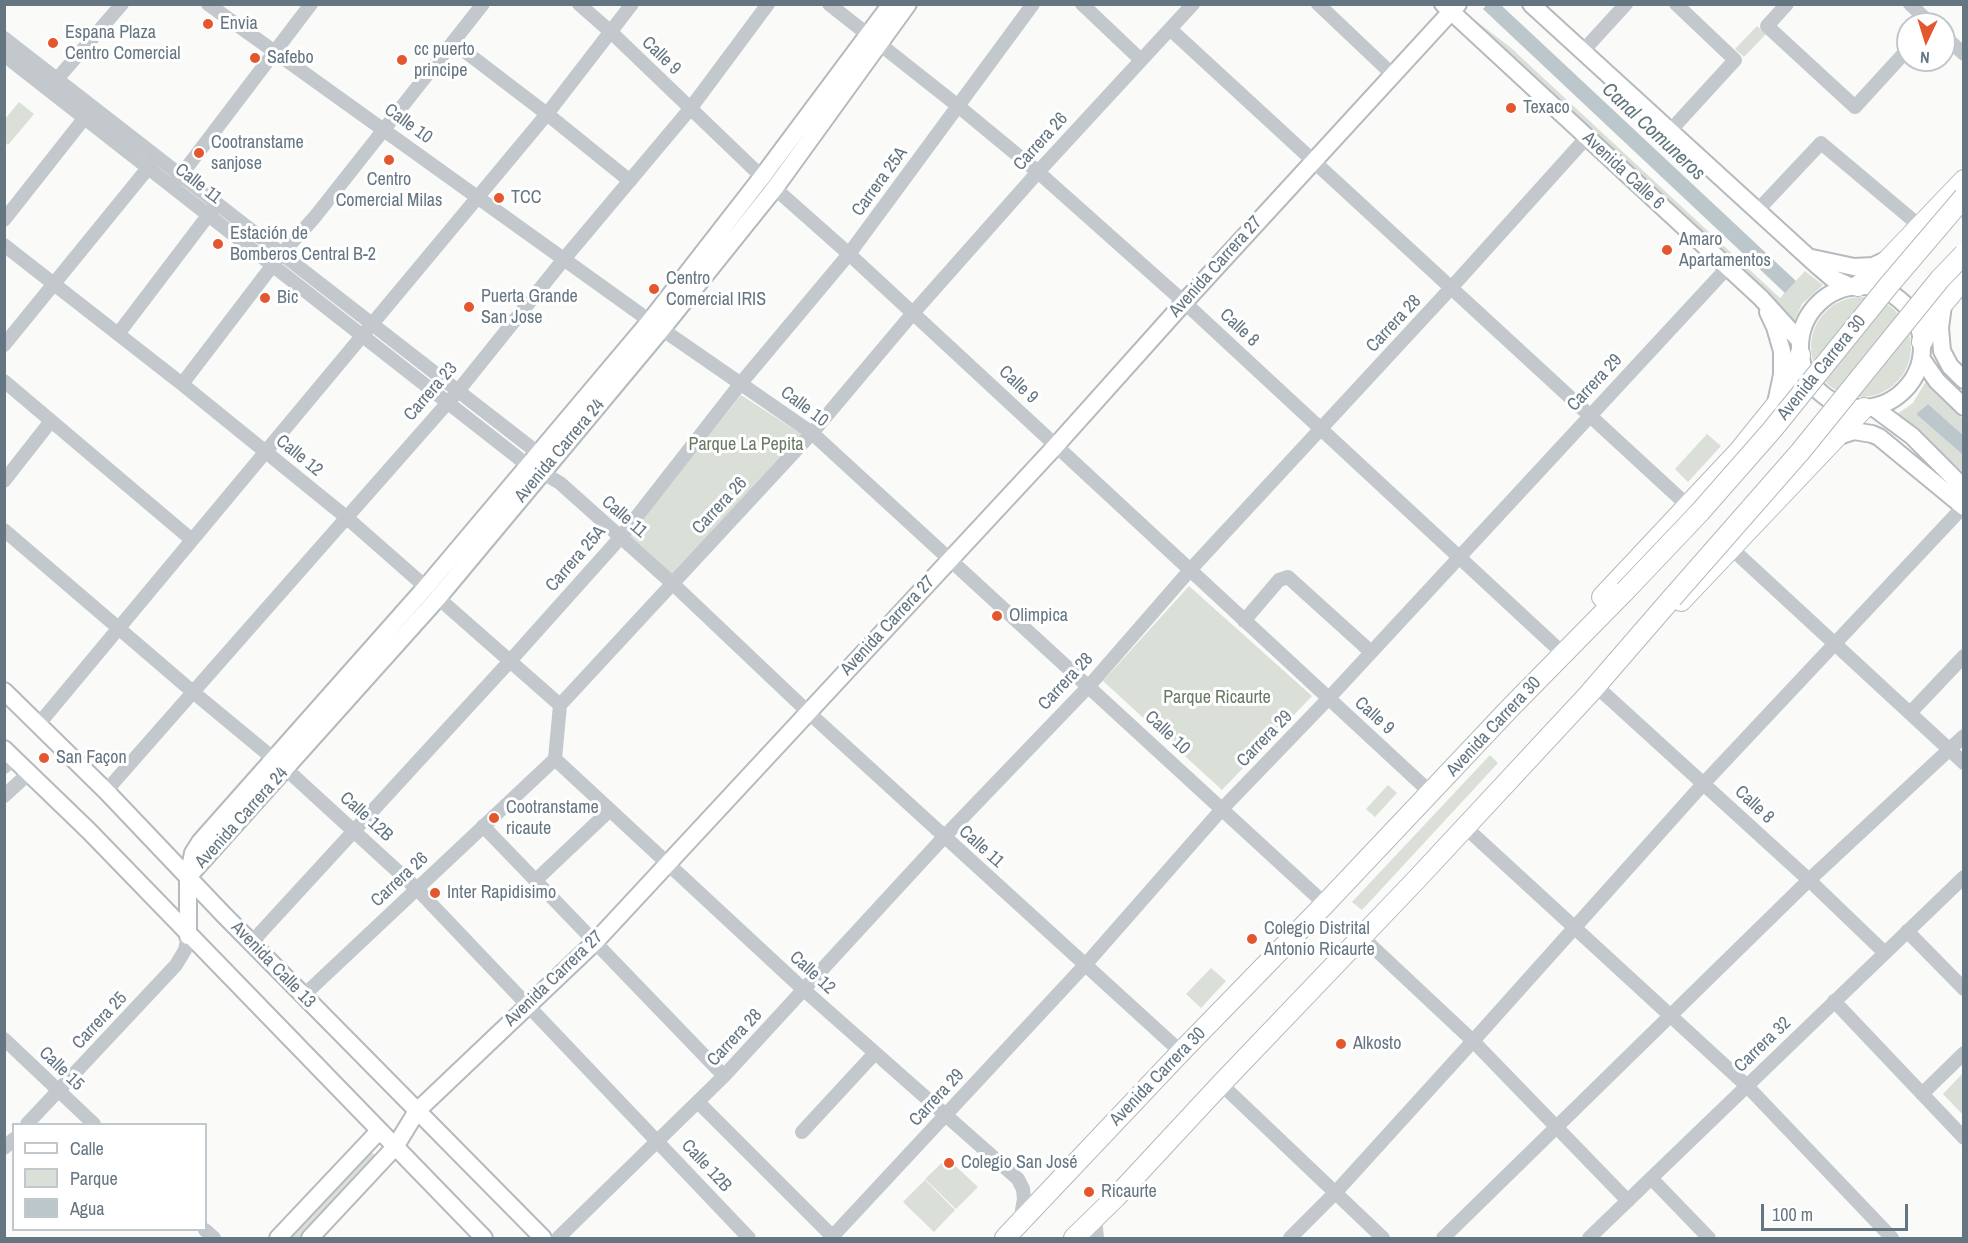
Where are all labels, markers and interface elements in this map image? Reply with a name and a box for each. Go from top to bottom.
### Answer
north arrow [1896,12,1956,72]
place label: Envia [220,13,258,35]
marker: Envia [201,17,215,31]
place label: Espana Plaza Centro Comercial [65,22,181,64]
street label: Calle 9 [637,32,685,80]
marker: Espana Plaza Centro Comercial [46,36,60,50]
place label: cc puerto principe [414,39,475,82]
place label: Safebo [267,47,314,69]
text: N [1919,47,1930,69]
marker: Safebo [248,51,262,65]
marker: cc puerto principe [395,53,409,67]
water label: Canal Comuneros [1596,78,1710,186]
place label: Texaco [1523,97,1570,119]
street label: Calle 10 [380,99,436,149]
marker: Texaco [1504,101,1518,115]
street label: Carrera 26 [1009,109,1073,175]
street label: Avenida Calle 6 [1578,128,1668,214]
place label: Cootranstame sanjose [211,132,304,174]
street label: Carrera 25A [848,143,912,221]
marker: Cootranstame sanjose [192,146,206,160]
marker: Centro Comercial Milas [382,153,396,167]
street label: Calle 11 [170,159,226,209]
place label: Centro Comercial Milas [336,169,442,212]
place label: TCC [511,187,541,209]
marker: TCC [492,191,506,205]
street label: Avenida Carrera 27 [1165,212,1267,322]
place label: Estación de Bomberos Central B-2 [230,223,376,266]
place label: Amaro Apartamentos [1679,229,1771,272]
marker: Estación de Bomberos Central B-2 [211,237,225,251]
marker: Amaro Apartamentos [1660,243,1674,257]
place label: Centro Comercial IRIS [666,268,766,310]
marker: Centro Comercial IRIS [647,282,661,296]
place label: Puerta Grande San Jose [481,286,578,328]
place label: Bic [277,287,298,309]
marker: Bic [258,291,272,305]
street label: Carrera 28 [1362,291,1426,357]
marker: Puerta Grande San Jose [462,300,476,314]
street label: Calle 8 [1215,304,1263,352]
street label: Avenida Carrera 30 [1773,311,1871,425]
street label: Carrera 29 [1563,350,1627,416]
street label: Carrera 23 [400,358,462,426]
street label: Calle 9 [994,361,1042,409]
street label: Calle 10 [776,382,832,432]
street label: Avenida Carrera 24 [510,395,610,507]
street label: Calle 12 [271,431,327,481]
park label: Parque La Pepita [689,434,803,456]
street label: Carrera 26 [688,473,752,539]
street label: Calle 11 [597,491,651,543]
street label: Carrera 25A [541,522,611,596]
street label: Avenida Carrera 27 [836,572,940,680]
place label: Olimpica [1009,605,1068,627]
marker: Olimpica [990,609,1004,623]
street label: Carrera 28 [1034,649,1098,715]
street label: Avenida Carrera 30 [1442,673,1546,781]
park label: Parque Ricaurte [1163,687,1271,709]
street label: Calle 9 [1350,693,1398,739]
street label: Carrera 29 [1233,706,1297,772]
street label: Calle 10 [1140,707,1194,759]
place label: San Façon [56,747,127,769]
marker: San Façon [37,751,51,765]
street label: Avenida Carrera 24 [191,763,293,873]
street label: Calle 8 [1730,781,1778,829]
street label: Calle 12B [335,788,397,846]
place label: Cootranstame ricaute [506,797,599,840]
marker: Cootranstame ricaute [487,811,501,825]
street label: Calle 11 [954,821,1008,873]
street label: Carrera 26 [367,848,433,912]
place label: Inter Rapidisimo [447,882,556,904]
marker: Inter Rapidisimo [428,886,442,900]
street label: Avenida Calle 13 [226,917,320,1013]
place label: Colegio Distrital Antonio Ricaurte [1264,918,1375,960]
street label: Avenida Carrera 27 [500,927,608,1031]
marker: Colegio Distrital Antonio Ricaurte [1245,932,1259,946]
street label: Calle 12 [785,947,839,999]
street label: Carrera 25 [68,988,132,1054]
street label: Carrera 28 [703,1005,767,1071]
street label: Carrera 32 [1730,1013,1796,1077]
street label: Avenida Carrera 30 [1106,1023,1210,1131]
place label: Alkosto [1353,1033,1401,1055]
marker: Alkosto [1334,1037,1348,1051]
street label: Calle 15 [34,1042,88,1096]
street label: Carrera 29 [905,1065,969,1131]
legend [12,1123,207,1231]
street label: Calle 12B [676,1135,736,1197]
text: Calle [70,1136,104,1161]
place label: Colegio San José [961,1152,1078,1174]
marker: Colegio San José [942,1156,956,1170]
text: Parque [70,1166,118,1191]
place label: Ricaurte [1101,1181,1157,1203]
marker: Ricaurte [1082,1185,1096,1199]
scale bar [1764,1192,1911,1230]
text: Agua [70,1196,104,1221]
text: 100 m [1772,1202,1813,1227]

